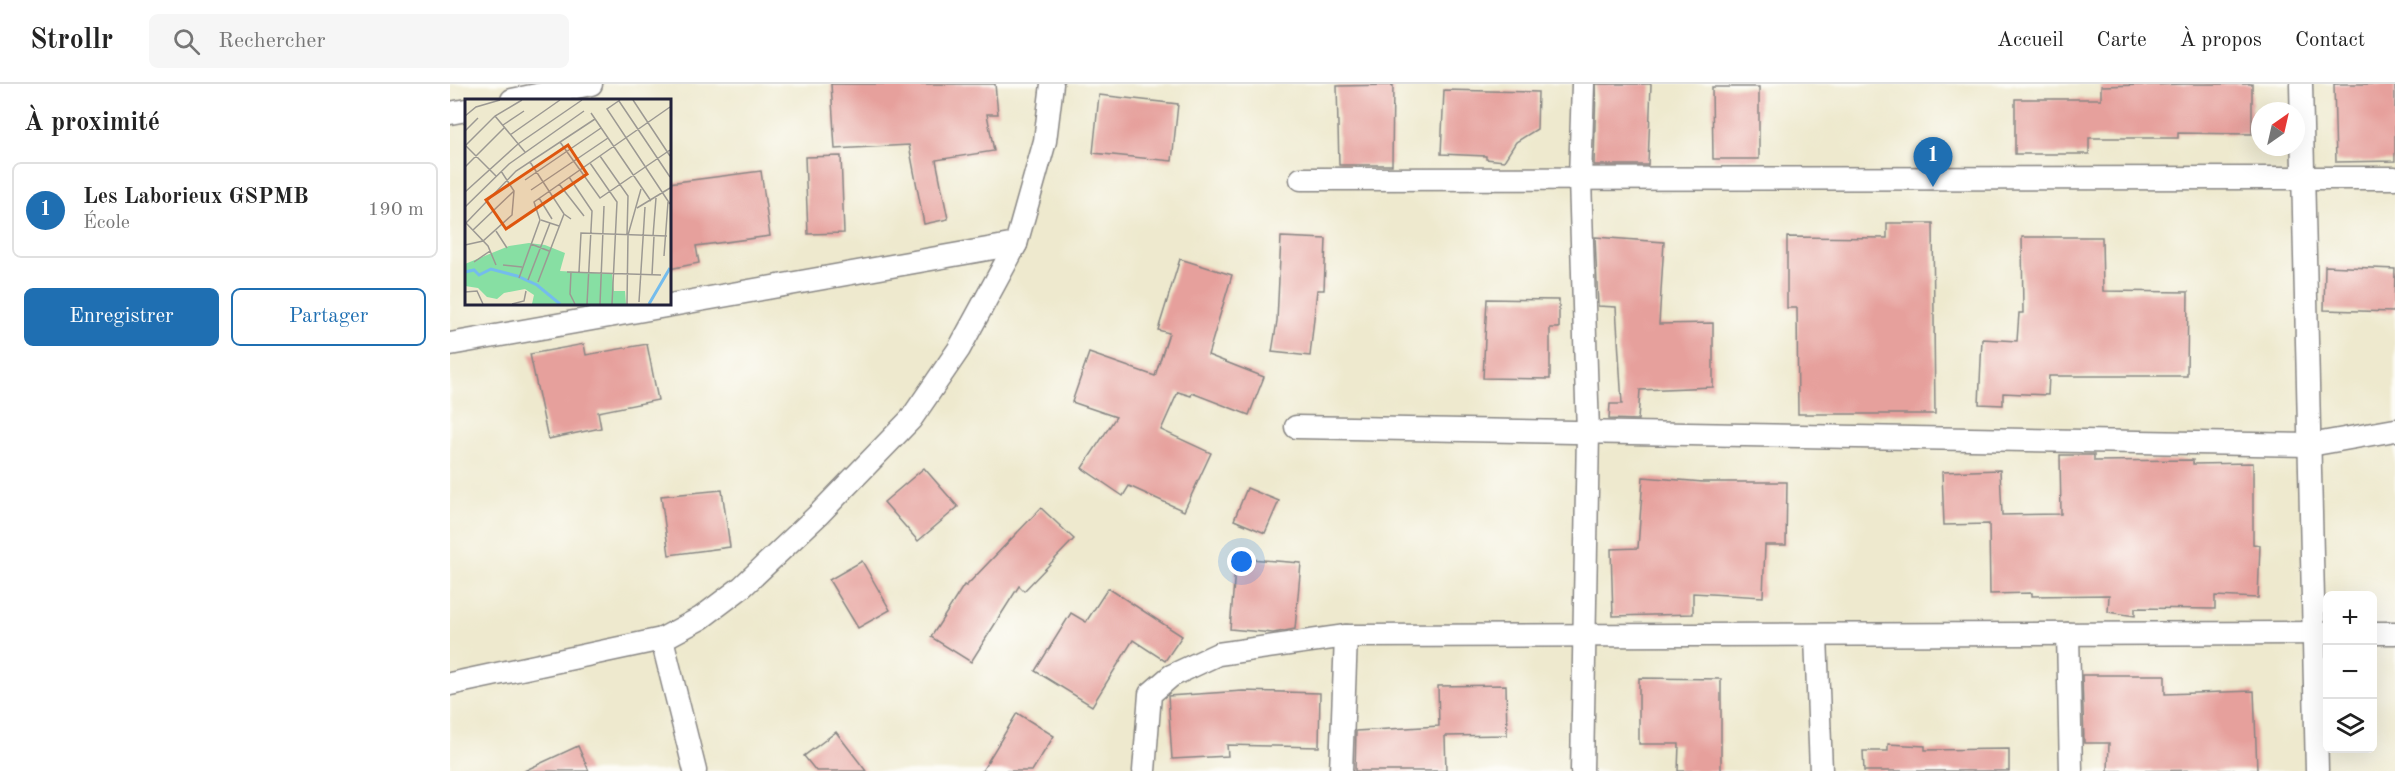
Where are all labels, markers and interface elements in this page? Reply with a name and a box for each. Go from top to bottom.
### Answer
search box [149,14,569,68]
icon: search [170,25,203,58]
text: Strollr [30,27,113,55]
text: Rechercher [218,30,326,52]
text: Accueil [1997,30,2064,51]
text: Carte [2097,30,2147,51]
text: À propos [2180,30,2262,51]
text: Contact [2295,30,2365,51]
inset map [465,99,670,304]
north arrow [2251,102,2305,156]
text: À proximité [24,110,160,136]
pin: 1 [1914,138,1952,187]
text: Les Laborieux GSPMB [83,186,309,208]
text: 1 [40,200,51,220]
text: 190 m [368,200,424,220]
text: École [83,213,130,233]
button: Enregistrer [24,288,219,346]
button: Partager [231,288,426,346]
your location [1227,547,1256,576]
map controls [2323,591,2377,753]
button: + [2323,591,2377,645]
button: − [2323,645,2377,699]
button: layers [2323,699,2377,753]

